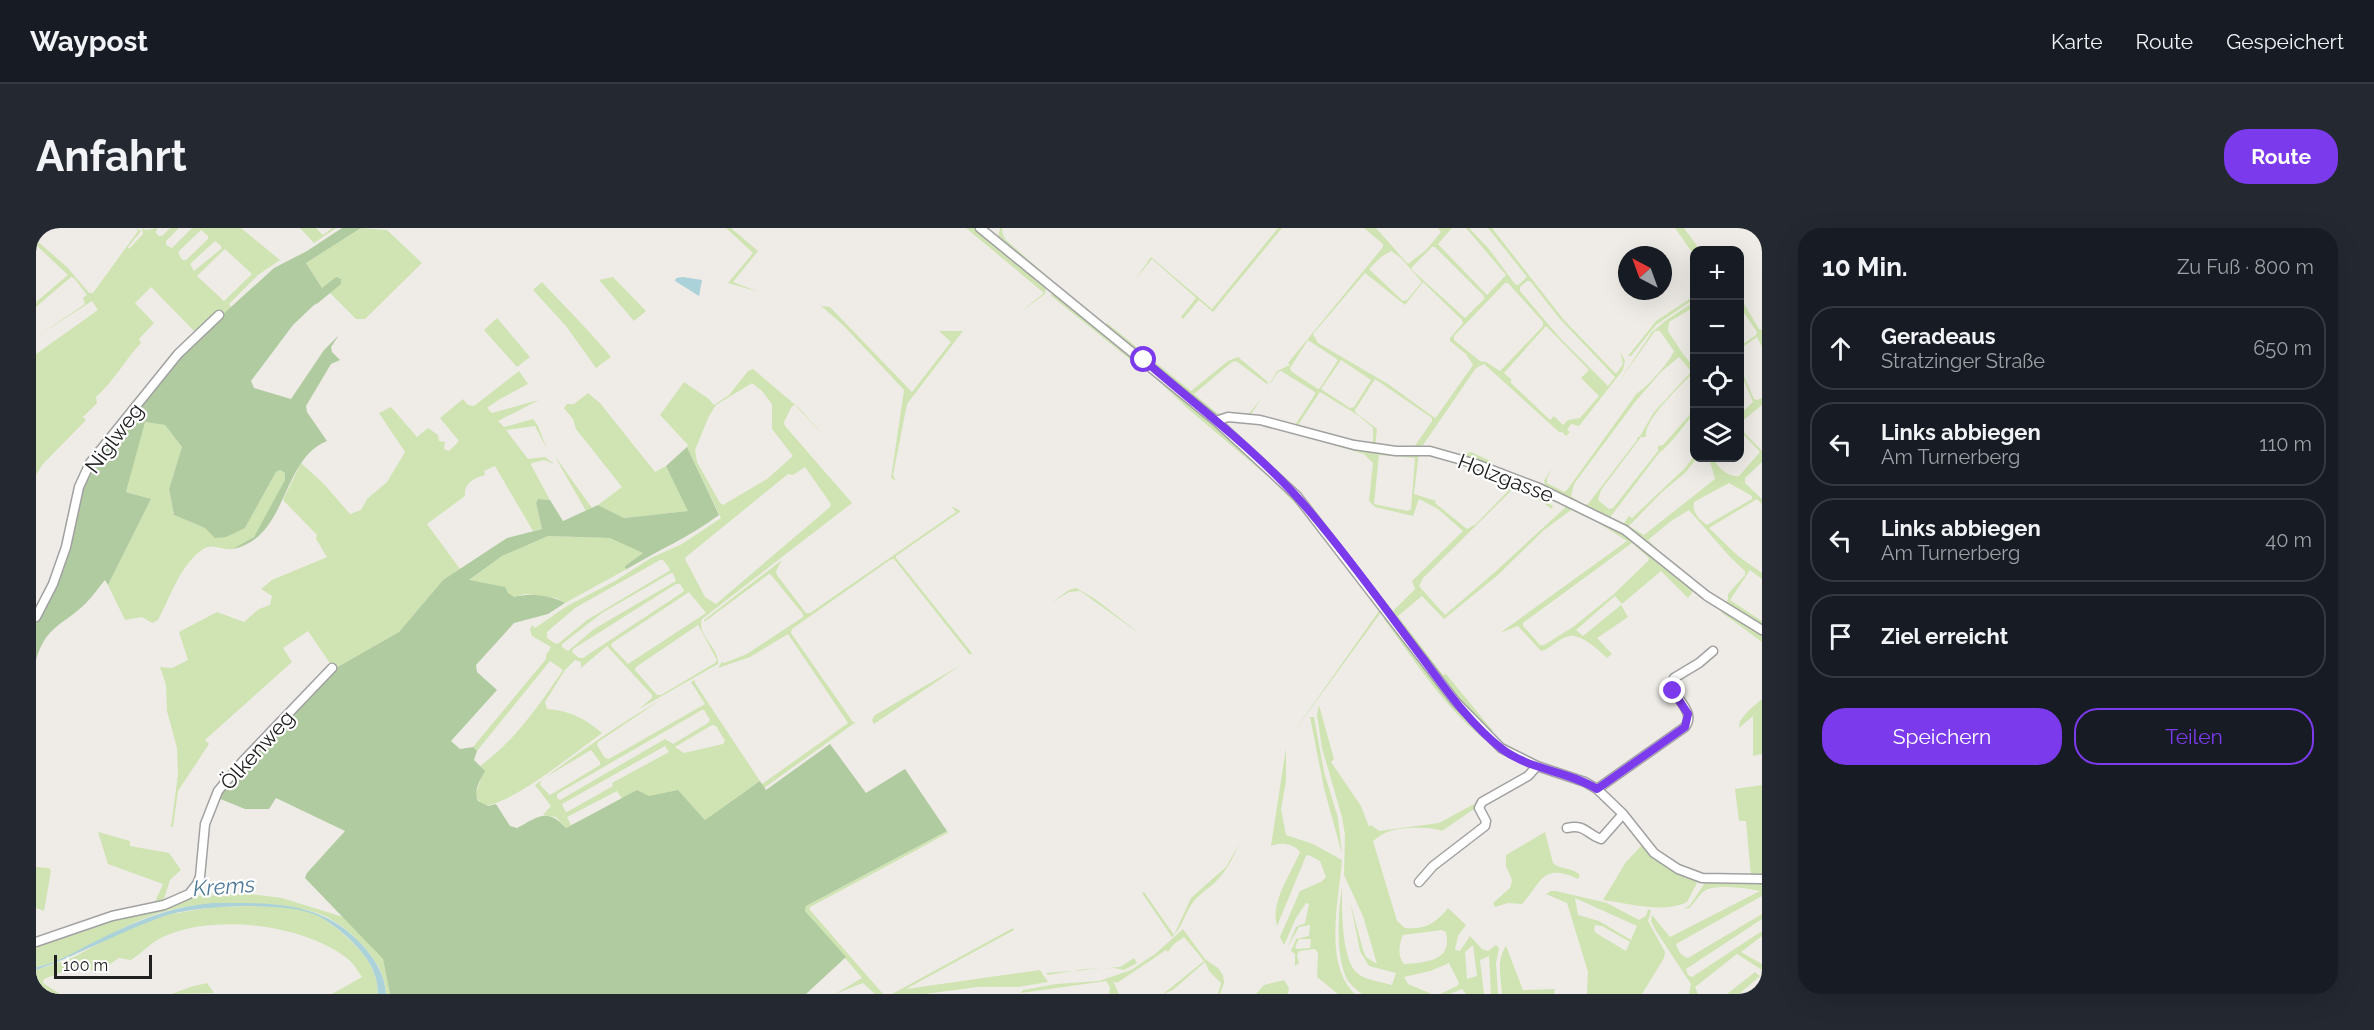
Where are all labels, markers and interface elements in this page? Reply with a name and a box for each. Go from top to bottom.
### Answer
text: Waypost [30,25,148,58]
text: Karte [2051,29,2103,54]
text: Route [2136,29,2193,54]
text: Gespeichert [2226,29,2344,54]
button: Route [2224,129,2338,184]
text: Anfahrt [36,132,187,181]
north arrow [1618,246,1672,300]
map controls [1690,246,1744,462]
button: + [1690,246,1744,300]
text: 10 Min. [1822,252,1908,282]
text: Zu Fuß · 800 m [2177,255,2314,279]
button: − [1690,300,1744,354]
text: Geradeaus [1881,323,1996,349]
icon: ahead [1824,332,1857,365]
text: 650 m [2253,336,2312,360]
route start [1130,346,1156,372]
text: Stratzinger Straße [1881,349,2045,373]
button: locate [1690,354,1744,408]
street label: Niglweg [80,398,148,478]
button: layers [1690,408,1744,462]
text: Links abbiegen [1881,419,2041,445]
icon: left [1824,428,1857,461]
text: 110 m [2259,432,2312,456]
text: Am Turnerberg [1881,445,2020,469]
street label: Holzgasse [1455,448,1557,508]
text: Links abbiegen [1881,515,2041,541]
icon: left [1824,524,1857,557]
text: 40 m [2265,528,2312,552]
text: Am Turnerberg [1881,541,2020,565]
icon: arrive [1824,620,1857,653]
text: Ziel erreicht [1881,623,2008,649]
route end [1659,677,1685,703]
street label: Ölkenweg [215,705,299,795]
button: Speichern [1822,708,2062,765]
button: Teilen [2074,708,2314,765]
water label: Krems [192,871,256,901]
scale bar [54,952,152,980]
text: 100 m [63,956,108,975]

